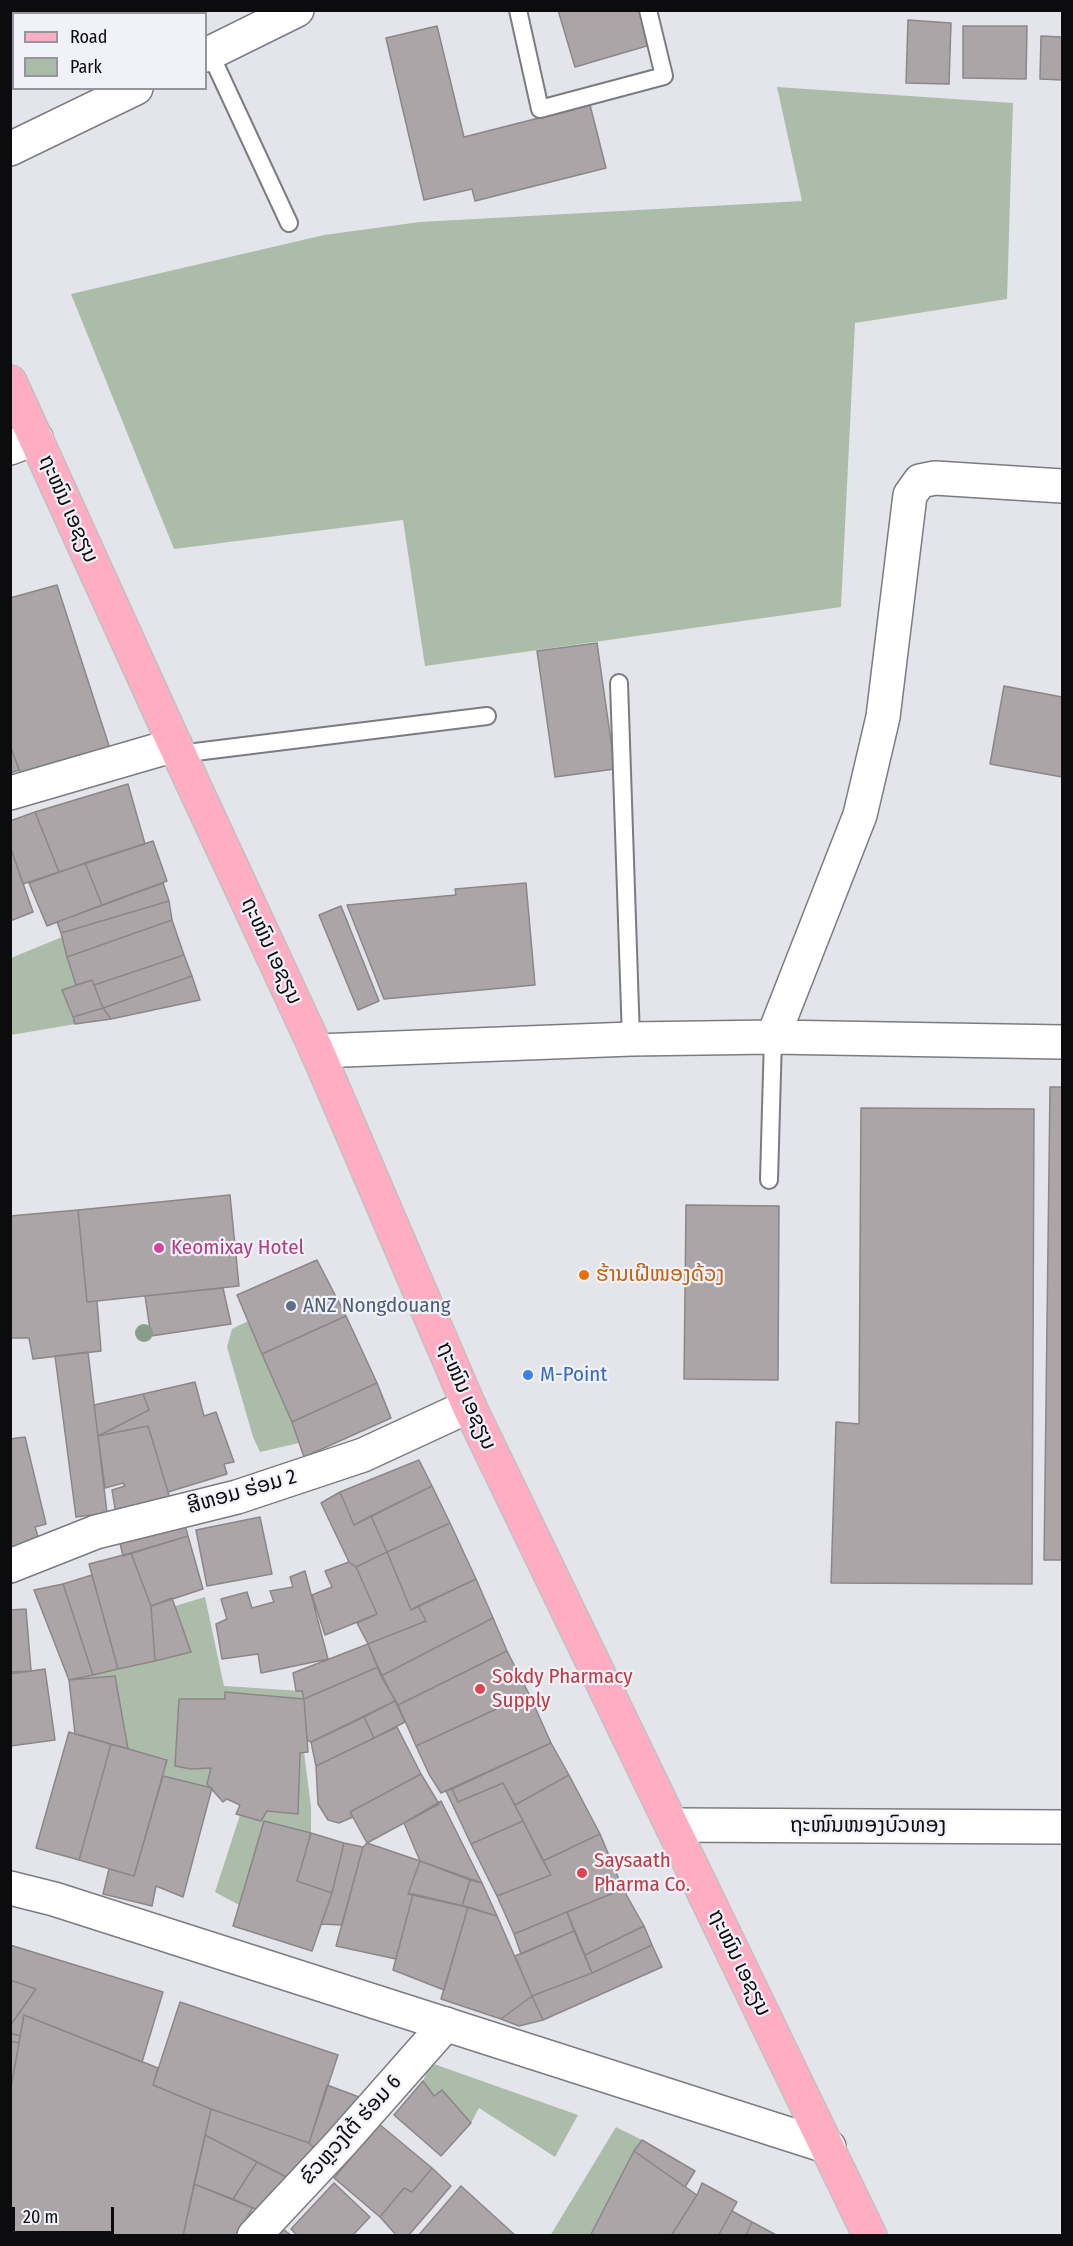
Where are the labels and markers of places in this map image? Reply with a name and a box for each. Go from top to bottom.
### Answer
place label: Keomixay Hotel [171,1235,304,1261]
marker: Keomixay Hotel [152,1241,166,1255]
place label: ຮ້ານເຝີໜອງດ້ວງ [596,1262,724,1288]
marker: ຮ້ານເຝີໜອງດ້ວງ [577,1268,591,1282]
place label: ANZ Nongdouang [303,1293,451,1319]
marker: ANZ Nongdouang [284,1299,298,1313]
place label: M-Point [540,1362,607,1388]
marker: M-Point [521,1368,535,1382]
place label: Sokdy Pharmacy Supply [492,1664,633,1714]
marker: Sokdy Pharmacy Supply [473,1682,487,1696]
place label: Saysaath Pharma Co. [594,1848,690,1898]
marker: Saysaath Pharma Co. [575,1866,589,1880]

